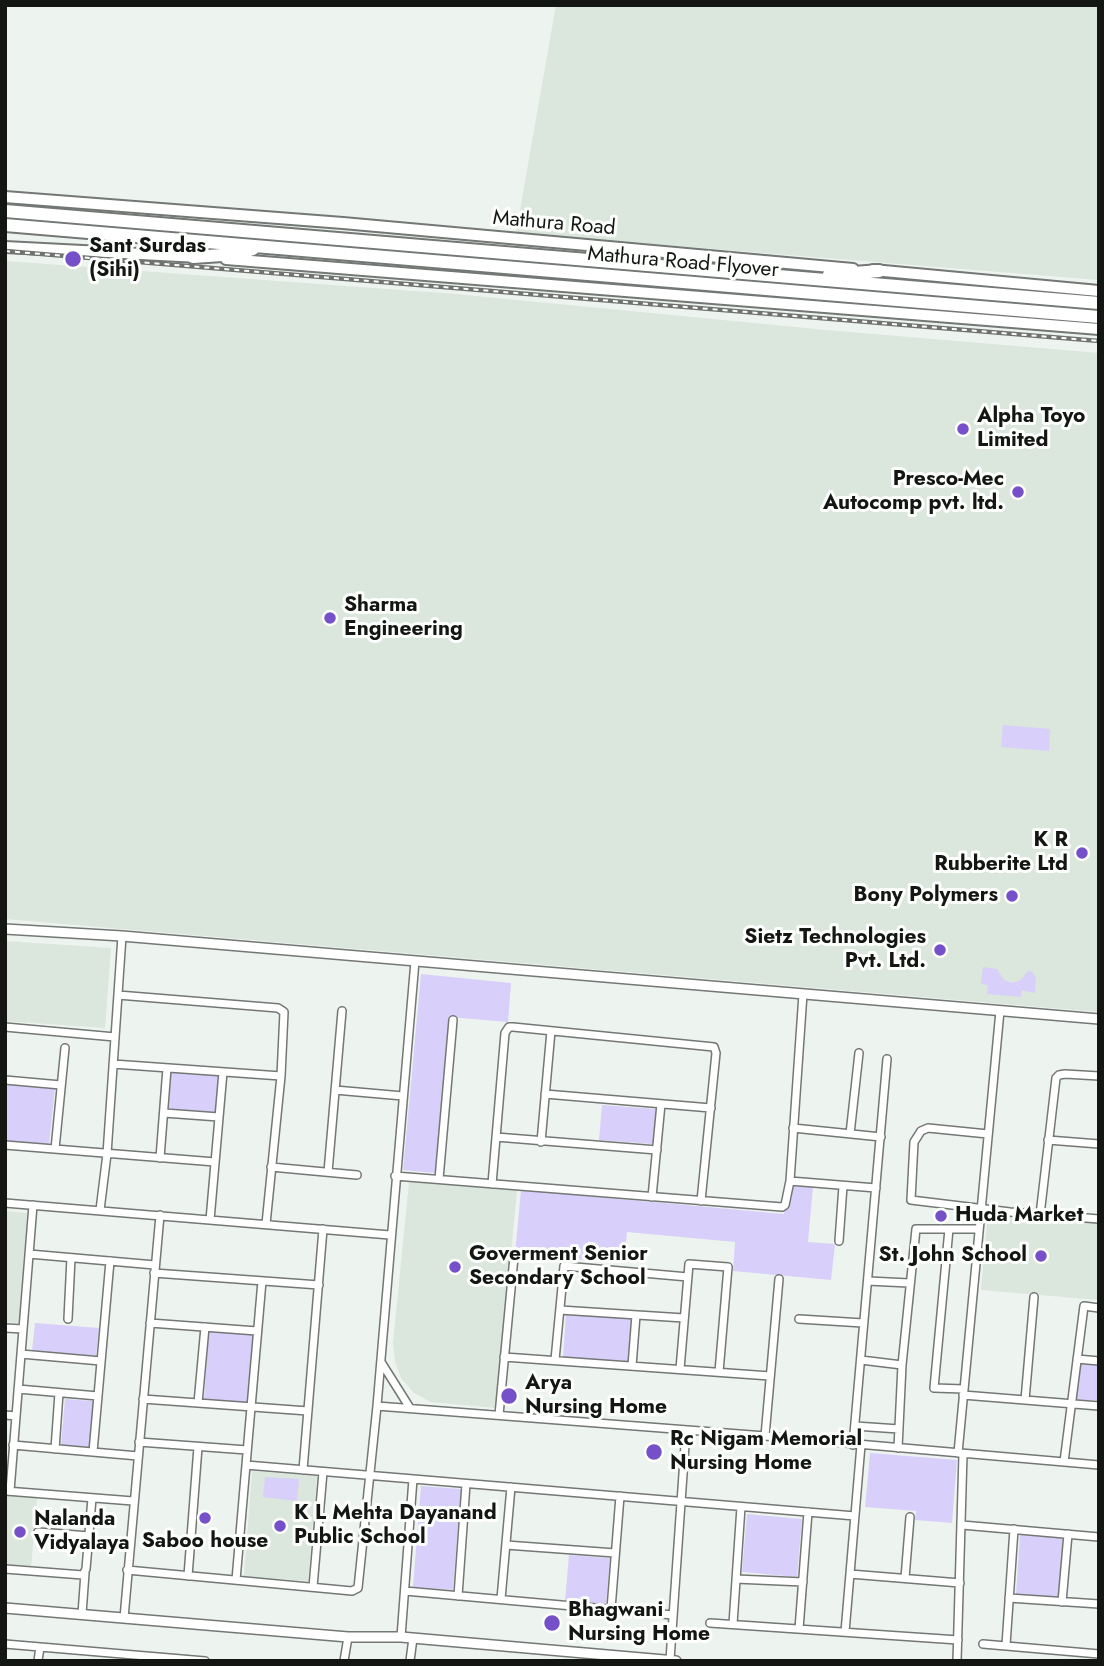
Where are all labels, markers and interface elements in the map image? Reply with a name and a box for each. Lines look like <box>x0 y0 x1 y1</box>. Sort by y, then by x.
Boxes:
street label: Mathura Road <box>492 206 616 242</box>
place label: Sant Surdas (Sihi) <box>89 234 206 284</box>
street label: Mathura Road Flyover <box>586 242 780 284</box>
marker: Sant Surdas (Sihi) <box>63 249 83 269</box>
place label: Alpha Toyo Limited <box>977 404 1085 454</box>
marker: Alpha Toyo Limited <box>955 421 971 437</box>
place label: Presco-Mec Autocomp pvt. ltd. <box>823 467 1004 517</box>
marker: Presco-Mec Autocomp pvt. ltd. <box>1010 484 1026 500</box>
place label: Sharma Engineering <box>344 593 463 643</box>
marker: Sharma Engineering <box>322 610 338 626</box>
place label: K R Rubberite Ltd <box>934 828 1068 878</box>
marker: K R Rubberite Ltd <box>1074 845 1090 861</box>
place label: Bony Polymers <box>854 883 998 909</box>
marker: Bony Polymers <box>1004 888 1020 904</box>
place label: Sietz Technologies Pvt. Ltd. <box>744 925 926 975</box>
marker: Sietz Technologies Pvt. Ltd. <box>932 942 948 958</box>
place label: Huda Market <box>955 1203 1083 1229</box>
marker: Huda Market <box>933 1208 949 1224</box>
place label: Goverment Senior Secondary School <box>469 1242 648 1292</box>
place label: St. John School <box>879 1243 1027 1269</box>
marker: St. John School <box>1033 1248 1049 1264</box>
marker: Goverment Senior Secondary School <box>447 1259 463 1275</box>
place label: Arya Nursing Home <box>525 1371 667 1421</box>
marker: Arya Nursing Home <box>499 1386 519 1406</box>
place label: Rc Nigam Memorial Nursing Home <box>670 1427 862 1477</box>
marker: Rc Nigam Memorial Nursing Home <box>644 1442 664 1462</box>
place label: K L Mehta Dayanand Public School <box>294 1501 497 1551</box>
place label: Nalanda Vidyalaya <box>34 1507 130 1557</box>
marker: Saboo house <box>197 1510 213 1526</box>
marker: K L Mehta Dayanand Public School <box>272 1518 288 1534</box>
marker: Nalanda Vidyalaya <box>12 1524 28 1540</box>
place label: Saboo house <box>142 1529 268 1555</box>
place label: Bhagwani Nursing Home <box>568 1598 710 1648</box>
marker: Bhagwani Nursing Home <box>542 1613 562 1633</box>

